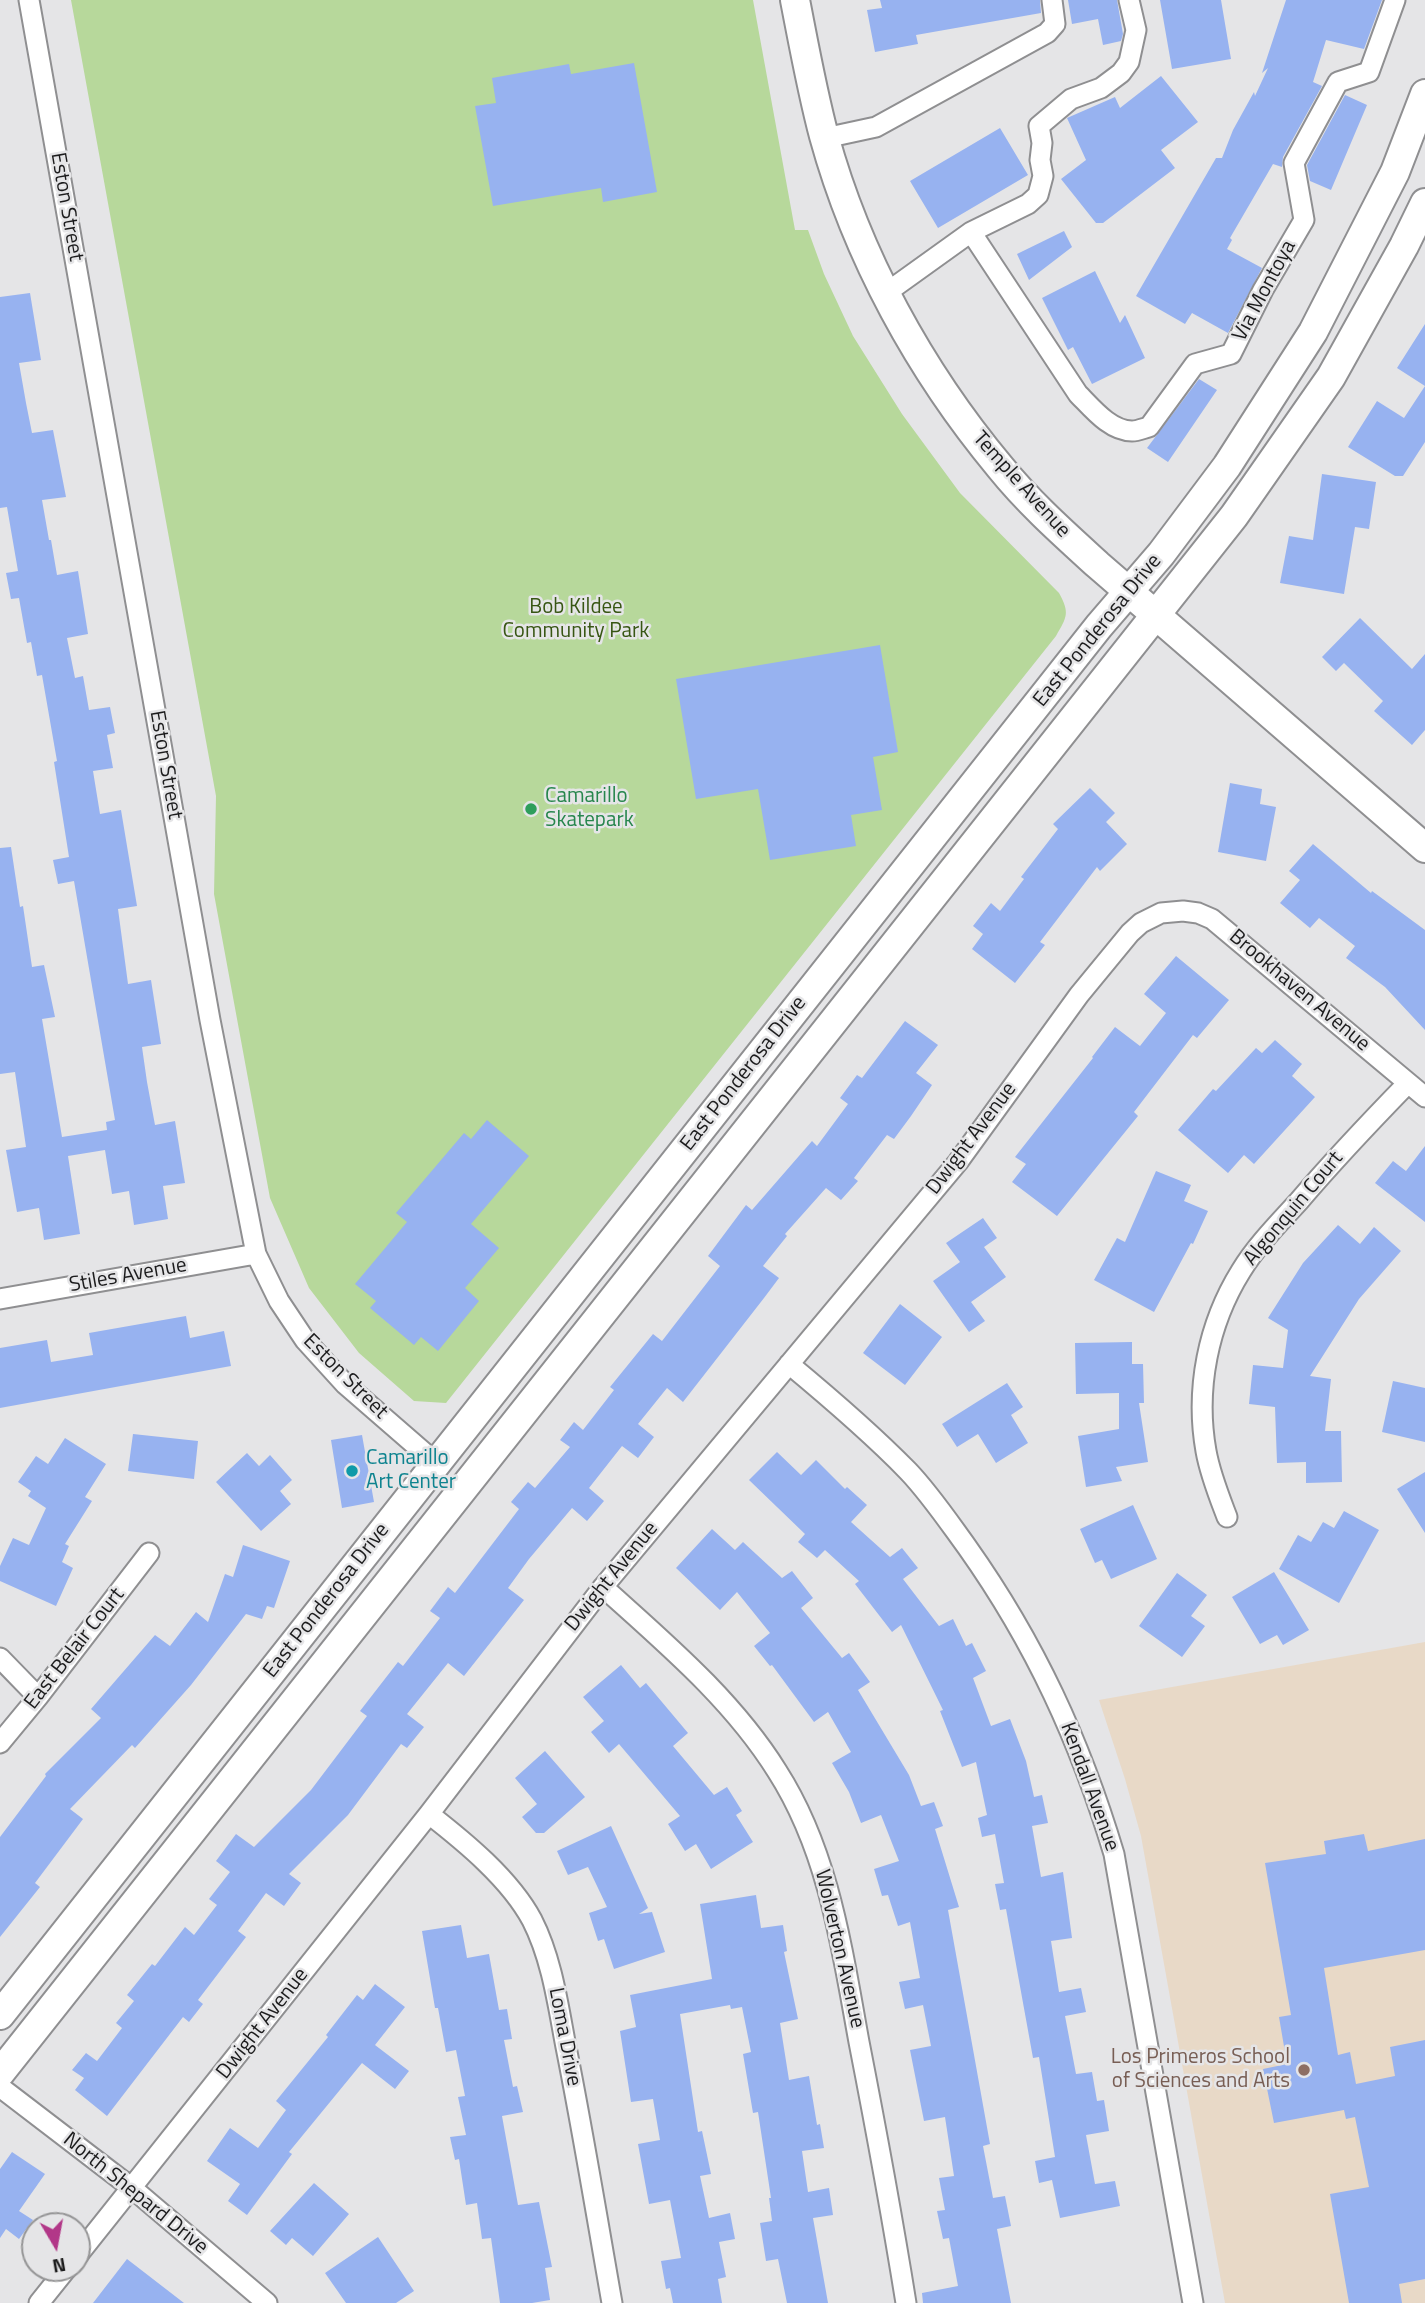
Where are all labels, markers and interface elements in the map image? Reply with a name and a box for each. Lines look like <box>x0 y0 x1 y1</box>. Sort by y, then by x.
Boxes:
street label: Eston Street <box>44 151 88 263</box>
street label: Via Montoya <box>1228 236 1302 346</box>
street label: Temple Avenue <box>967 427 1075 543</box>
street label: East Ponderosa Drive <box>1029 550 1167 712</box>
park label: Bob Kildee Community Park <box>503 595 649 645</box>
street label: Eston Street <box>143 709 187 821</box>
place label: Camarillo Skatepark <box>545 784 634 834</box>
marker: Camarillo Skatepark <box>523 801 539 817</box>
street label: Brookhaven Avenue <box>1223 925 1375 1057</box>
street label: East Ponderosa Drive <box>676 992 812 1156</box>
street label: Dwight Avenue <box>922 1078 1022 1200</box>
street label: Algonquin Court <box>1239 1147 1349 1271</box>
street label: Stiles Avenue <box>67 1253 189 1299</box>
street label: Eston Street <box>297 1329 393 1425</box>
place label: Camarillo Art Center <box>366 1446 456 1496</box>
marker: Camarillo Art Center <box>344 1463 360 1479</box>
street label: Dwight Avenue <box>560 1517 664 1637</box>
street label: East Ponderosa Drive <box>259 1519 395 1683</box>
street label: East Belair Court <box>20 1583 130 1715</box>
street label: Kendall Avenue <box>1054 1719 1124 1855</box>
street label: Wolverton Avenue <box>809 1867 869 2031</box>
street label: Dwight Avenue <box>212 1964 314 2084</box>
street label: Loma Drive <box>542 1986 586 2088</box>
place label: Los Primeros School of Sciences and Arts <box>1111 2045 1290 2095</box>
marker: Los Primeros School of Sciences and Arts <box>1296 2062 1312 2078</box>
street label: North Shepard Drive <box>57 2128 213 2260</box>
north arrow <box>21 2212 91 2282</box>
text: N <box>50 2251 68 2282</box>

